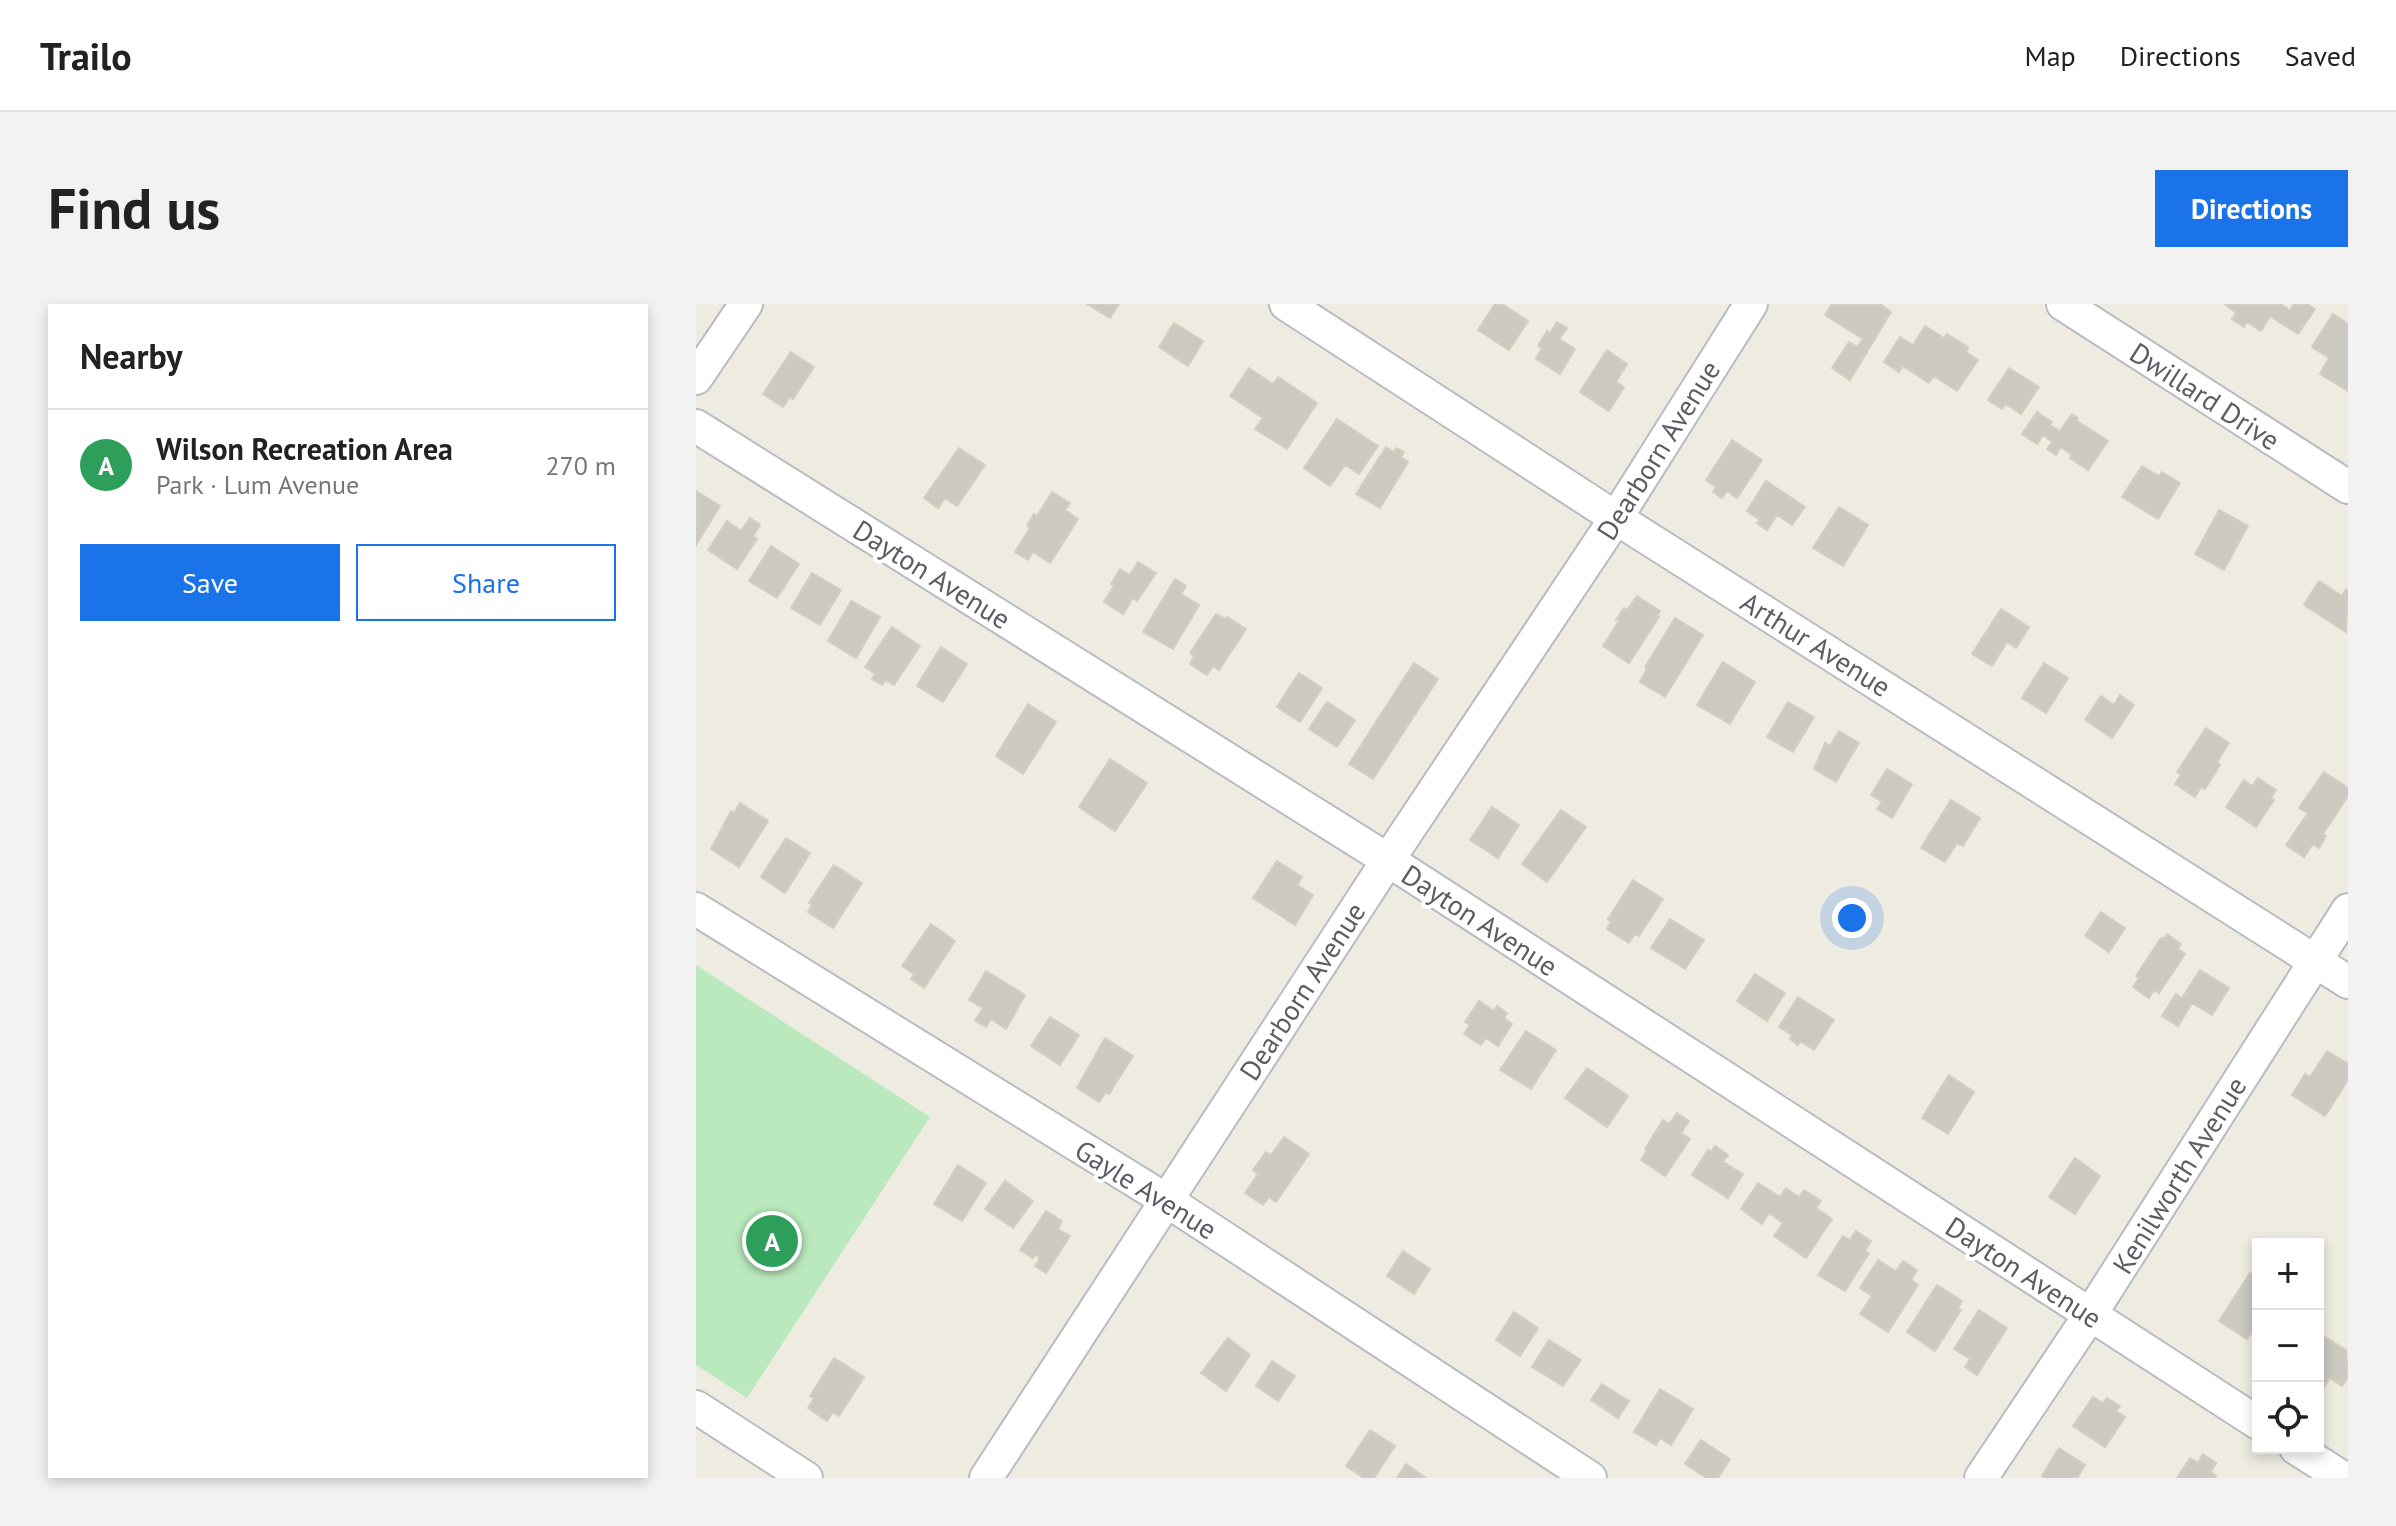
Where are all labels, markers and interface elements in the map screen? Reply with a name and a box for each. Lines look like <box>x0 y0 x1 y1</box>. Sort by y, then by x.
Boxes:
text: Trailo <box>40 31 132 80</box>
text: Map <box>2025 37 2076 74</box>
text: Directions <box>2120 37 2241 74</box>
text: Saved <box>2285 37 2356 74</box>
button: Directions <box>2155 170 2348 247</box>
text: Find us <box>48 172 220 244</box>
text: Nearby <box>80 334 182 378</box>
street label: Dwillard Drive <box>2123 334 2287 458</box>
street label: Dearborn Avenue <box>1588 353 1728 547</box>
text: Wilson Recreation Area <box>156 429 453 468</box>
text: A <box>98 449 114 482</box>
text: 270 m <box>545 449 616 482</box>
text: Park · Lum Avenue <box>156 468 359 501</box>
street label: Dayton Avenue <box>846 511 1018 637</box>
button: Save <box>80 544 340 621</box>
button: Share <box>356 544 616 621</box>
street label: Arthur Avenue <box>1734 583 1898 705</box>
street label: Dayton Avenue <box>1395 856 1565 984</box>
street label: Dearborn Avenue <box>1231 895 1373 1087</box>
your location <box>1832 898 1872 938</box>
street label: Kenilworth Avenue <box>2104 1070 2254 1280</box>
street label: Gayle Avenue <box>1068 1131 1224 1247</box>
street label: Dayton Avenue <box>1939 1208 2109 1336</box>
pin: A <box>746 1211 798 1271</box>
map controls <box>2252 1238 2324 1454</box>
button: + <box>2252 1238 2324 1310</box>
button: − <box>2252 1310 2324 1382</box>
button: locate <box>2252 1382 2324 1454</box>

